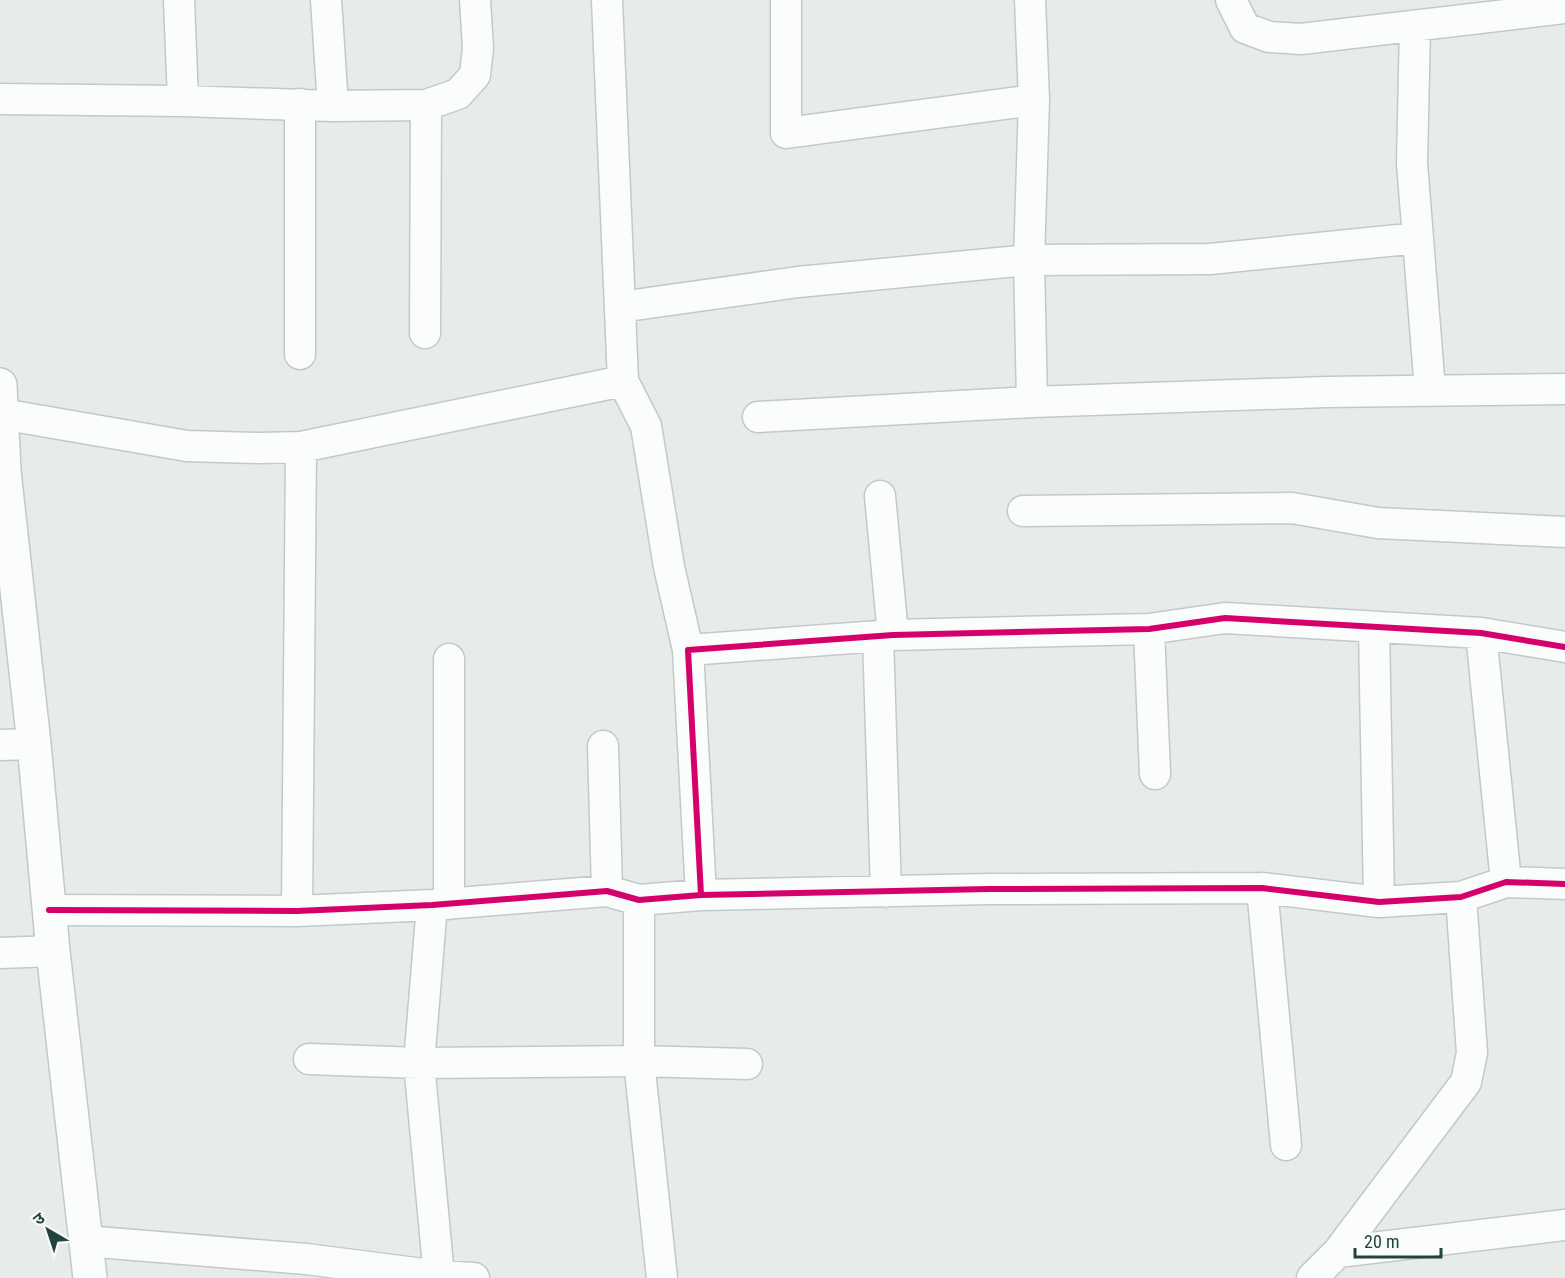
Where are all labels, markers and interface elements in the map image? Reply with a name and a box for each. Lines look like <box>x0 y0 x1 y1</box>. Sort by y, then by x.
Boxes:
north arrow <box>18 1200 78 1260</box>
text: उ <box>29 1208 49 1229</box>
scale bar <box>1355 1221 1440 1259</box>
text: 20 m <box>1364 1231 1399 1252</box>

